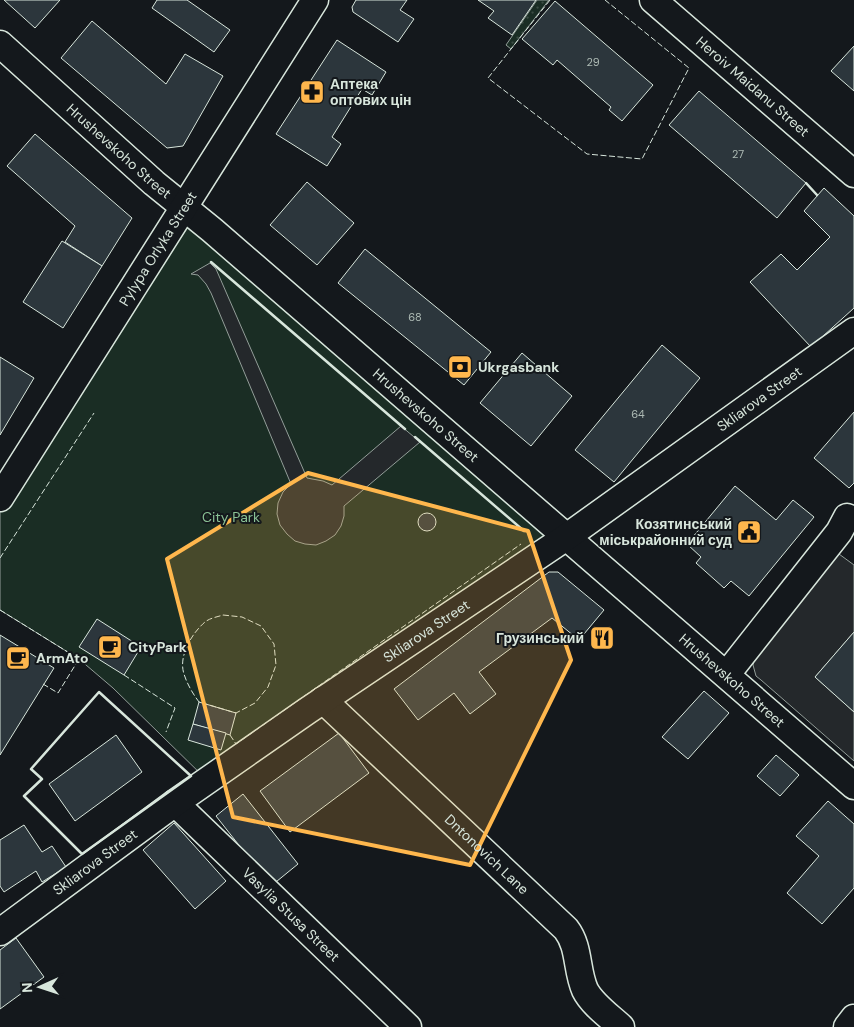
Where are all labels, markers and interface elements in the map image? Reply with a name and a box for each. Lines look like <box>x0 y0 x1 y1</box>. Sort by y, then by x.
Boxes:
street label: Heroiv Maidanu Street <box>692 32 813 140</box>
house number: 29 <box>586 55 600 69</box>
place label: Аптека оптових цін <box>330 75 411 109</box>
pharmacy icon: Аптека оптових цін <box>299 79 325 105</box>
street label: Hrushevskoho Street <box>63 100 175 202</box>
house number: 27 <box>732 147 744 161</box>
street label: Pylypa Orlyka Street <box>115 188 201 309</box>
house number: 68 <box>408 310 422 324</box>
bank icon: Ukrgasbank <box>447 354 473 380</box>
place label: Ukrgasbank <box>478 358 559 376</box>
street label: Skliarova Street <box>713 362 805 435</box>
street label: Hrushevskoho Street <box>369 364 482 466</box>
house number: 64 <box>631 407 645 421</box>
park label: City Park <box>202 508 260 526</box>
place label: Козятинський міськрайонний суд <box>599 515 732 549</box>
public building icon: Козятинський міськрайонний суд <box>736 519 762 545</box>
street label: Skliarova Street <box>380 596 473 666</box>
restaurant icon: Грузинський <box>589 625 615 651</box>
place label: Грузинський <box>496 629 584 647</box>
street label: Hrushevskoho Street <box>675 630 789 731</box>
cafe icon: CityPark <box>97 634 123 660</box>
place label: CityPark <box>128 638 187 656</box>
cafe icon: ArmAto <box>5 645 31 671</box>
place label: ArmAto <box>36 649 88 667</box>
street label: Dntonovich Lane <box>441 810 533 898</box>
street label: Skliarova Street <box>49 825 141 899</box>
street label: Vasylia Stusa Street <box>239 864 344 966</box>
north arrow <box>15 962 65 1012</box>
text: N <box>18 982 36 993</box>

